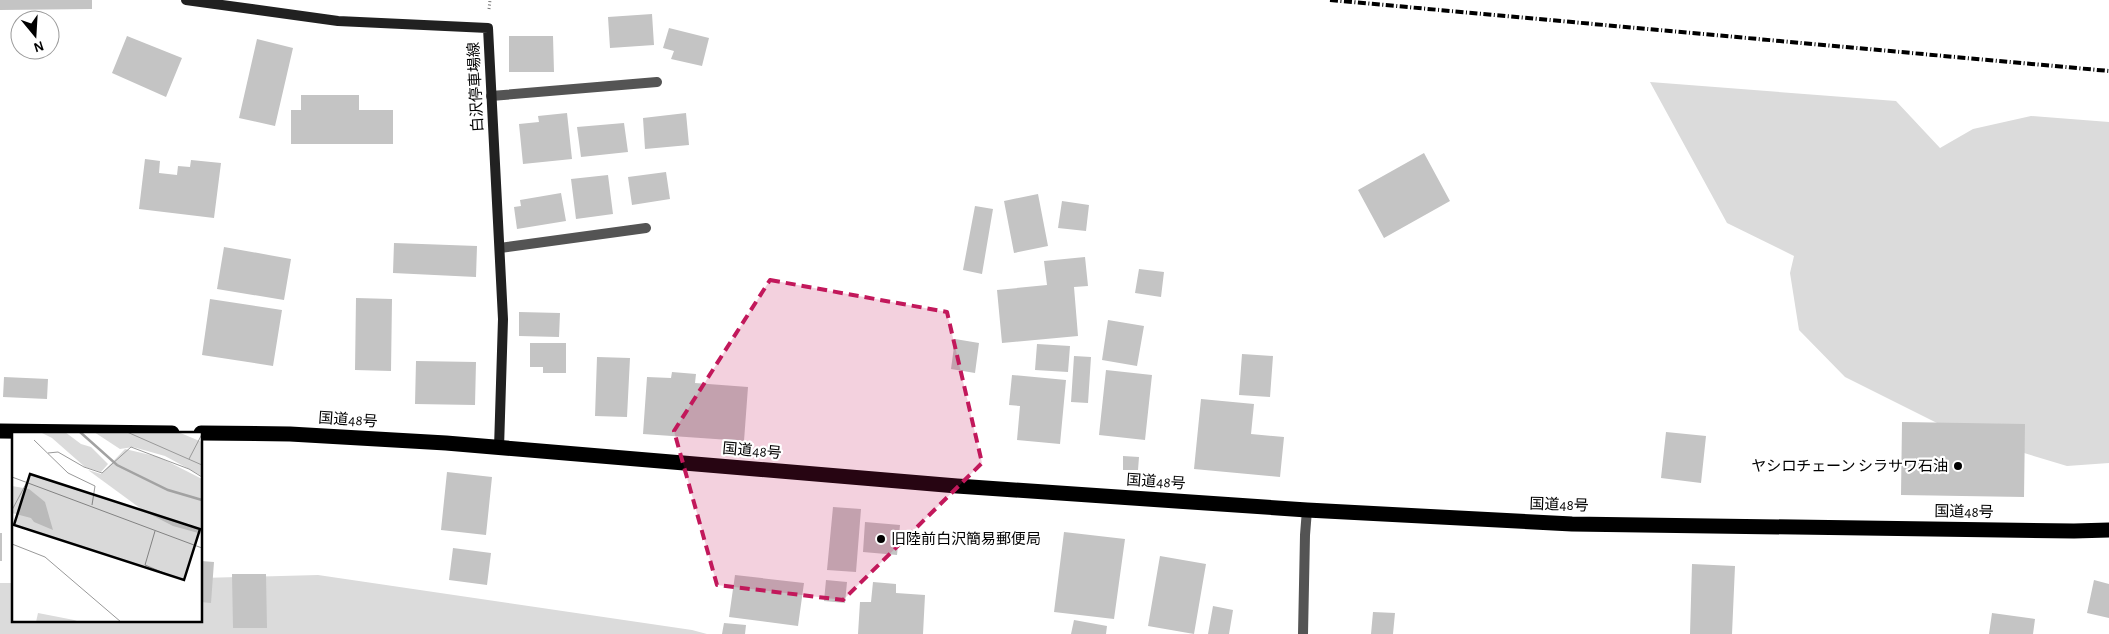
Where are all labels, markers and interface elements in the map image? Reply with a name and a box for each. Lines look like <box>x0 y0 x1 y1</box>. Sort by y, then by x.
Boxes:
north arrow <box>10 10 60 60</box>
text: N <box>32 38 46 55</box>
street label: 白沢停車場線 <box>465 42 486 132</box>
street label: 国道48号 <box>318 409 378 430</box>
inset map <box>12 432 202 622</box>
street label: 国道48号 <box>722 440 782 461</box>
place label: ヤシロチェーン シラサワ石油 <box>1751 458 1948 474</box>
marker: ヤシロチェーン シラサワ石油 <box>1952 460 1964 472</box>
street label: 国道48号 <box>1126 471 1186 492</box>
street label: 国道48号 <box>1529 495 1589 514</box>
street label: 国道48号 <box>1934 503 1994 520</box>
place label: 旧陸前白沢簡易郵便局 <box>891 531 1041 547</box>
marker: 旧陸前白沢簡易郵便局 <box>875 533 887 545</box>

